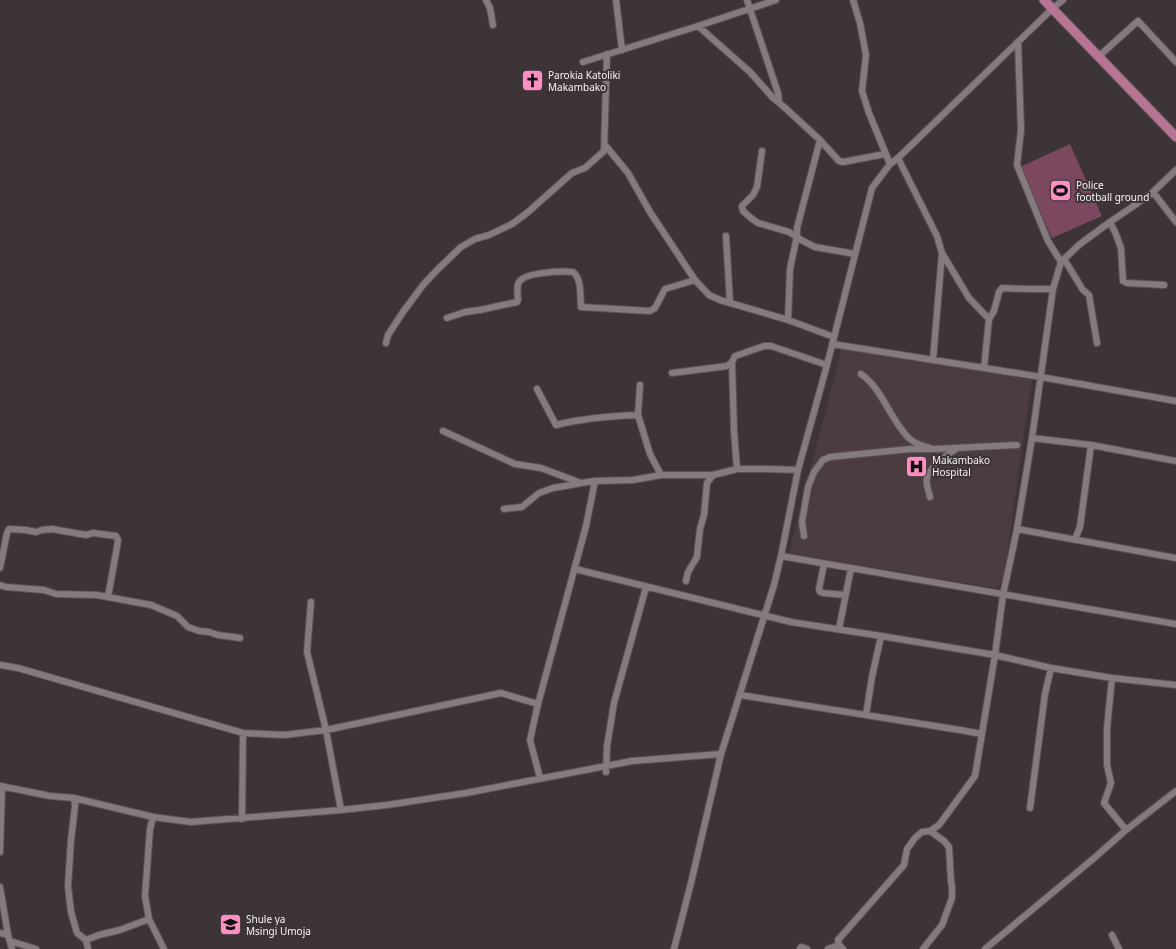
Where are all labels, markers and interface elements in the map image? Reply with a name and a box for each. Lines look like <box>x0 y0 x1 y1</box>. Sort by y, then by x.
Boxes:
church icon: Parokia Katoliki Makambako <box>520 68 546 94</box>
place label: Parokia Katoliki Makambako <box>548 68 620 94</box>
sports icon: Police football ground <box>1048 178 1074 204</box>
place label: Police football ground <box>1076 178 1149 204</box>
hospital icon: Makambako Hospital <box>903 453 929 479</box>
place label: Makambako Hospital <box>932 453 990 479</box>
school or university icon: Shule ya Msingi Umoja <box>218 912 244 938</box>
place label: Shule ya Msingi Umoja <box>246 912 311 938</box>

